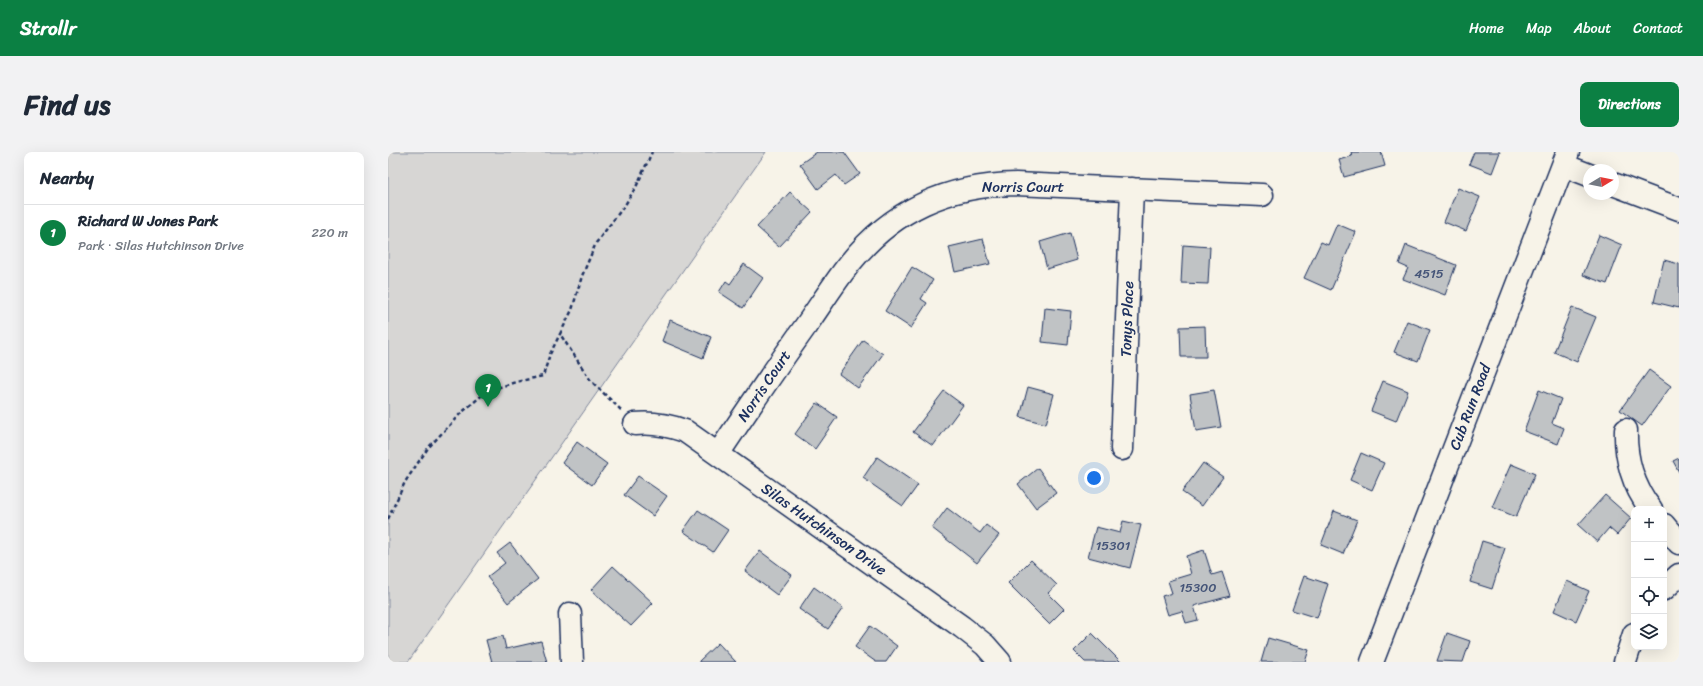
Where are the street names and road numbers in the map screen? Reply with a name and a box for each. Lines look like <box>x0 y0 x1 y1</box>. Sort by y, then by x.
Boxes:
street label: Norris Court <box>982 174 1064 200</box>
street label: Tonys Place <box>1113 280 1141 358</box>
street label: Norris Court <box>730 344 798 427</box>
street label: Cub Run Road <box>1442 359 1499 454</box>
street label: Silas Hutchinson Drive <box>756 476 893 583</box>

